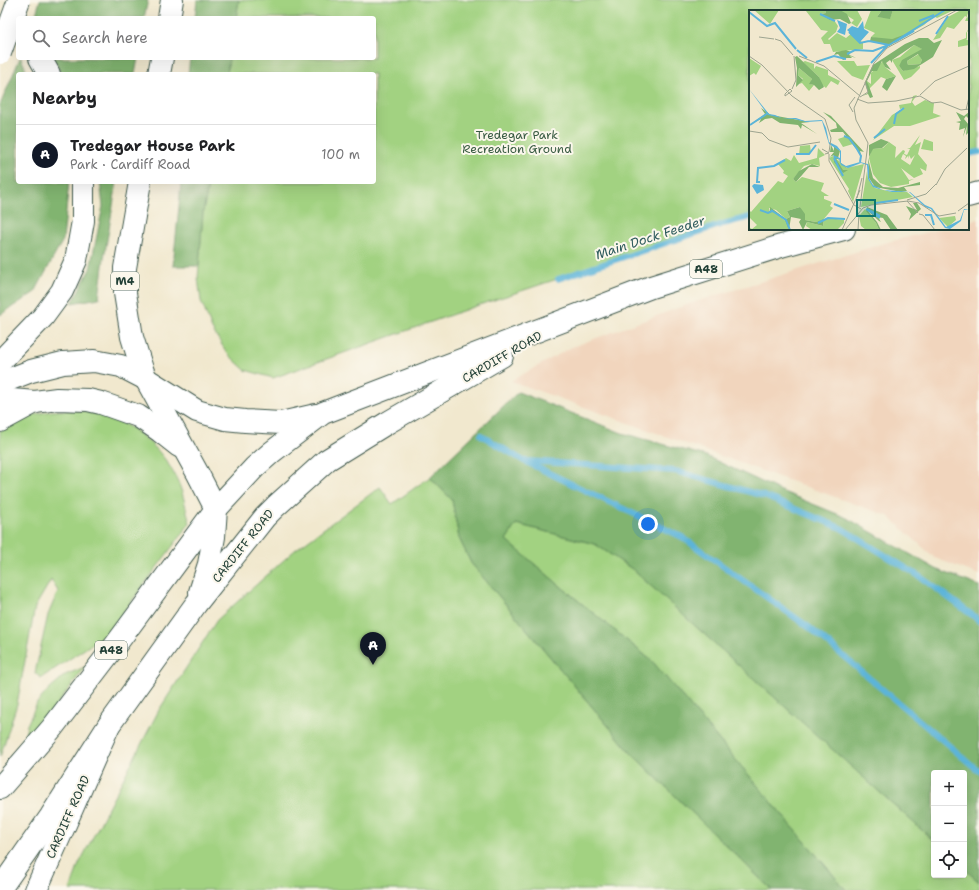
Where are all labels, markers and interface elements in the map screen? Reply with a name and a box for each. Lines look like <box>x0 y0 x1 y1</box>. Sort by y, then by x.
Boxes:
inset map <box>749 10 969 230</box>
search box <box>16 16 376 60</box>
icon: search <box>30 27 52 49</box>
text: Search here <box>62 28 148 48</box>
text: Nearby <box>32 87 97 109</box>
park label: Tredegar Park Recreation Ground <box>462 127 572 157</box>
text: Tredegar House Park <box>70 136 235 156</box>
text: A <box>40 146 50 163</box>
text: 100 m <box>321 146 360 163</box>
text: Park · Cardiff Road <box>70 156 190 173</box>
water label: Main Dock Feeder <box>593 211 708 263</box>
road number: A48 <box>690 260 722 278</box>
road number: M4 <box>111 272 139 290</box>
street label: CARDIFF ROAD <box>459 328 545 386</box>
street label: CARDIFF ROAD <box>209 506 277 586</box>
your location <box>638 514 658 534</box>
pin: A <box>360 632 386 665</box>
road number: A48 <box>95 641 127 659</box>
map controls <box>931 770 967 878</box>
button: + <box>931 770 967 806</box>
street label: CARDIFF ROAD <box>42 773 94 861</box>
button: − <box>931 806 967 842</box>
button: locate <box>931 842 967 878</box>

